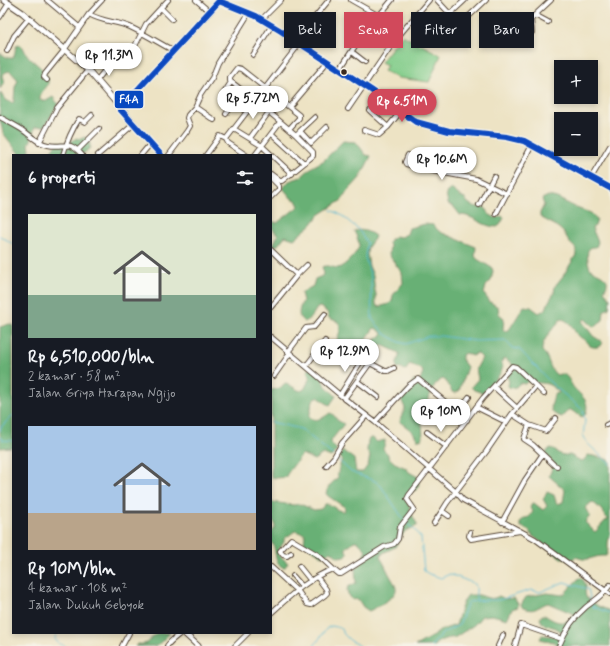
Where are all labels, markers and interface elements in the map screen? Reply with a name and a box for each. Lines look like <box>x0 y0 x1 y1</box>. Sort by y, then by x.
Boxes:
chip: Beli <box>284 12 336 48</box>
chip: Sewa <box>344 12 403 48</box>
chip: Filter <box>411 12 471 48</box>
chip: Baru <box>479 12 534 48</box>
pin: Rp 11.3M <box>68 43 150 77</box>
text: Rp 11.3M <box>85 47 133 64</box>
map controls <box>554 60 598 156</box>
button: + <box>554 60 598 104</box>
unlabelled marker <box>339 67 349 77</box>
pin: Rp 5.72M <box>212 86 294 120</box>
pin: Rp 6.51M <box>361 89 443 123</box>
line badge: F4A <box>114 90 144 109</box>
text: Rp 5.72M <box>226 90 280 107</box>
text: F4A <box>119 93 139 107</box>
text: Rp 6.51M <box>377 93 427 110</box>
button: − <box>554 112 598 156</box>
pin: Rp 10.6M <box>401 147 483 181</box>
text: Rp 10.6M <box>417 151 467 168</box>
text: 6 properti <box>28 167 95 189</box>
icon: filters <box>234 167 256 189</box>
icon: home <box>106 240 178 312</box>
pin: Rp 12.9M <box>304 339 386 373</box>
text: Rp 12.9M <box>320 343 370 360</box>
text: Rp 6,510,000/bln <box>28 346 154 368</box>
text: 2 kamar · 58 m² <box>28 368 121 385</box>
text: Jalan Griya Harapan Ngijo <box>28 385 176 402</box>
pin: Rp 10M <box>408 399 474 433</box>
text: Rp 10M <box>420 403 462 420</box>
icon: home <box>106 452 178 524</box>
text: Rp 10M/bln <box>28 558 115 580</box>
text: 4 kamar · 108 m² <box>28 580 127 597</box>
text: Jalan Dukuh Gebyok <box>28 597 144 614</box>

